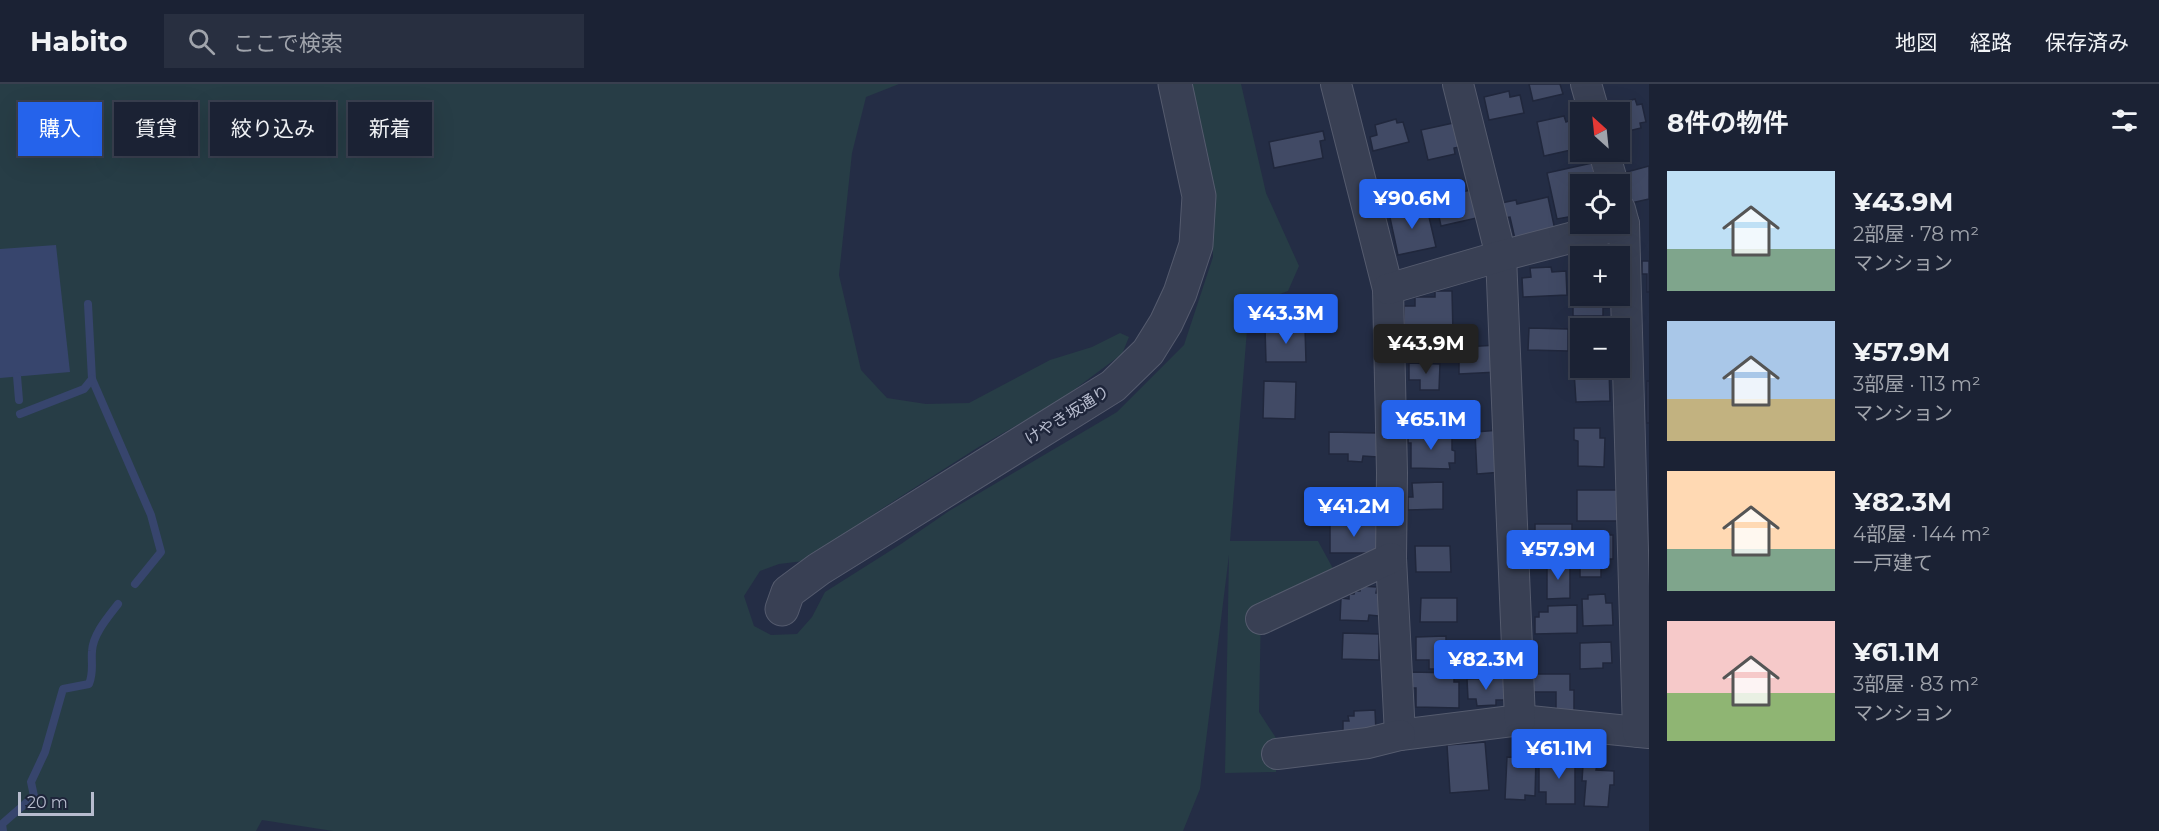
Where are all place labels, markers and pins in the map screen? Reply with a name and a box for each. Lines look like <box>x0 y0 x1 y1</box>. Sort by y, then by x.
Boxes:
pin: ¥90.6M <box>1363 179 1461 230</box>
pin: ¥43.3M <box>1237 294 1335 345</box>
pin: ¥43.9M <box>1377 324 1475 375</box>
pin: ¥65.1M <box>1382 400 1480 451</box>
pin: ¥41.2M <box>1305 487 1403 538</box>
pin: ¥57.9M <box>1509 530 1607 581</box>
pin: ¥82.3M <box>1437 640 1535 691</box>
pin: ¥61.1M <box>1510 729 1608 780</box>

